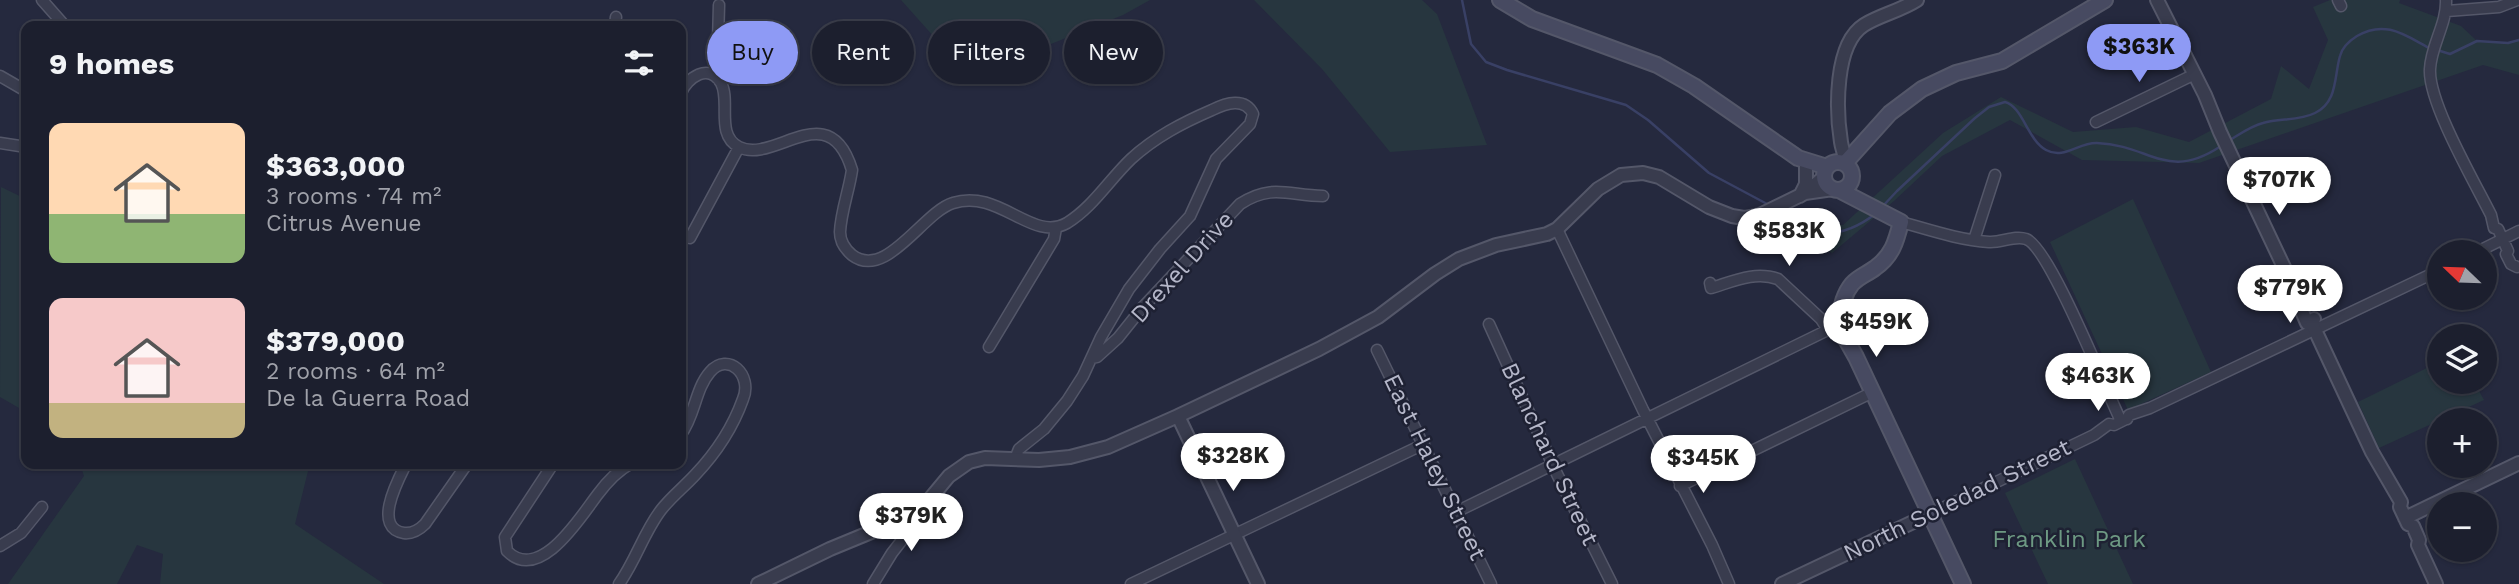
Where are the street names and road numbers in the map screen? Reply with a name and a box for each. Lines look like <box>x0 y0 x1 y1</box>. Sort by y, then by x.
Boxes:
street label: Drexel Drive <box>1125 205 1239 329</box>
street label: Blanchard Street <box>1495 358 1605 550</box>
street label: East Haley Street <box>1378 369 1492 565</box>
street label: North Soledad Street <box>1839 433 2075 567</box>

